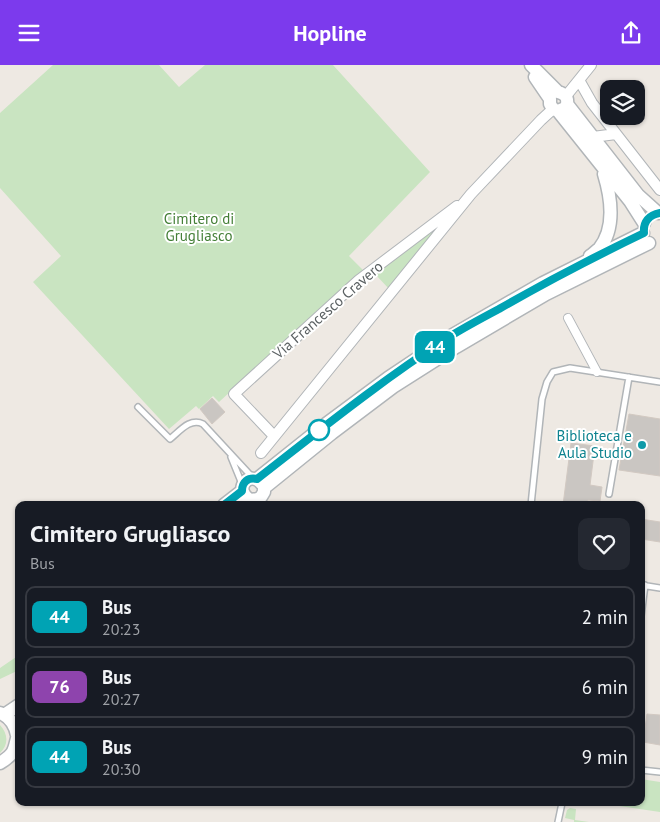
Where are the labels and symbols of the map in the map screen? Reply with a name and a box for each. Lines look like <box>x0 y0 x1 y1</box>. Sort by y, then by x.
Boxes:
park label: Cimitero di Grugliasco <box>164 209 234 245</box>
street label: Via Francesco Cravero <box>268 257 387 363</box>
line badge: 44 <box>412 331 458 363</box>
unlabelled marker <box>308 419 330 441</box>
place label: Biblioteca e Aula Studio <box>556 426 632 462</box>
marker: Biblioteca e Aula Studio <box>636 439 648 451</box>

